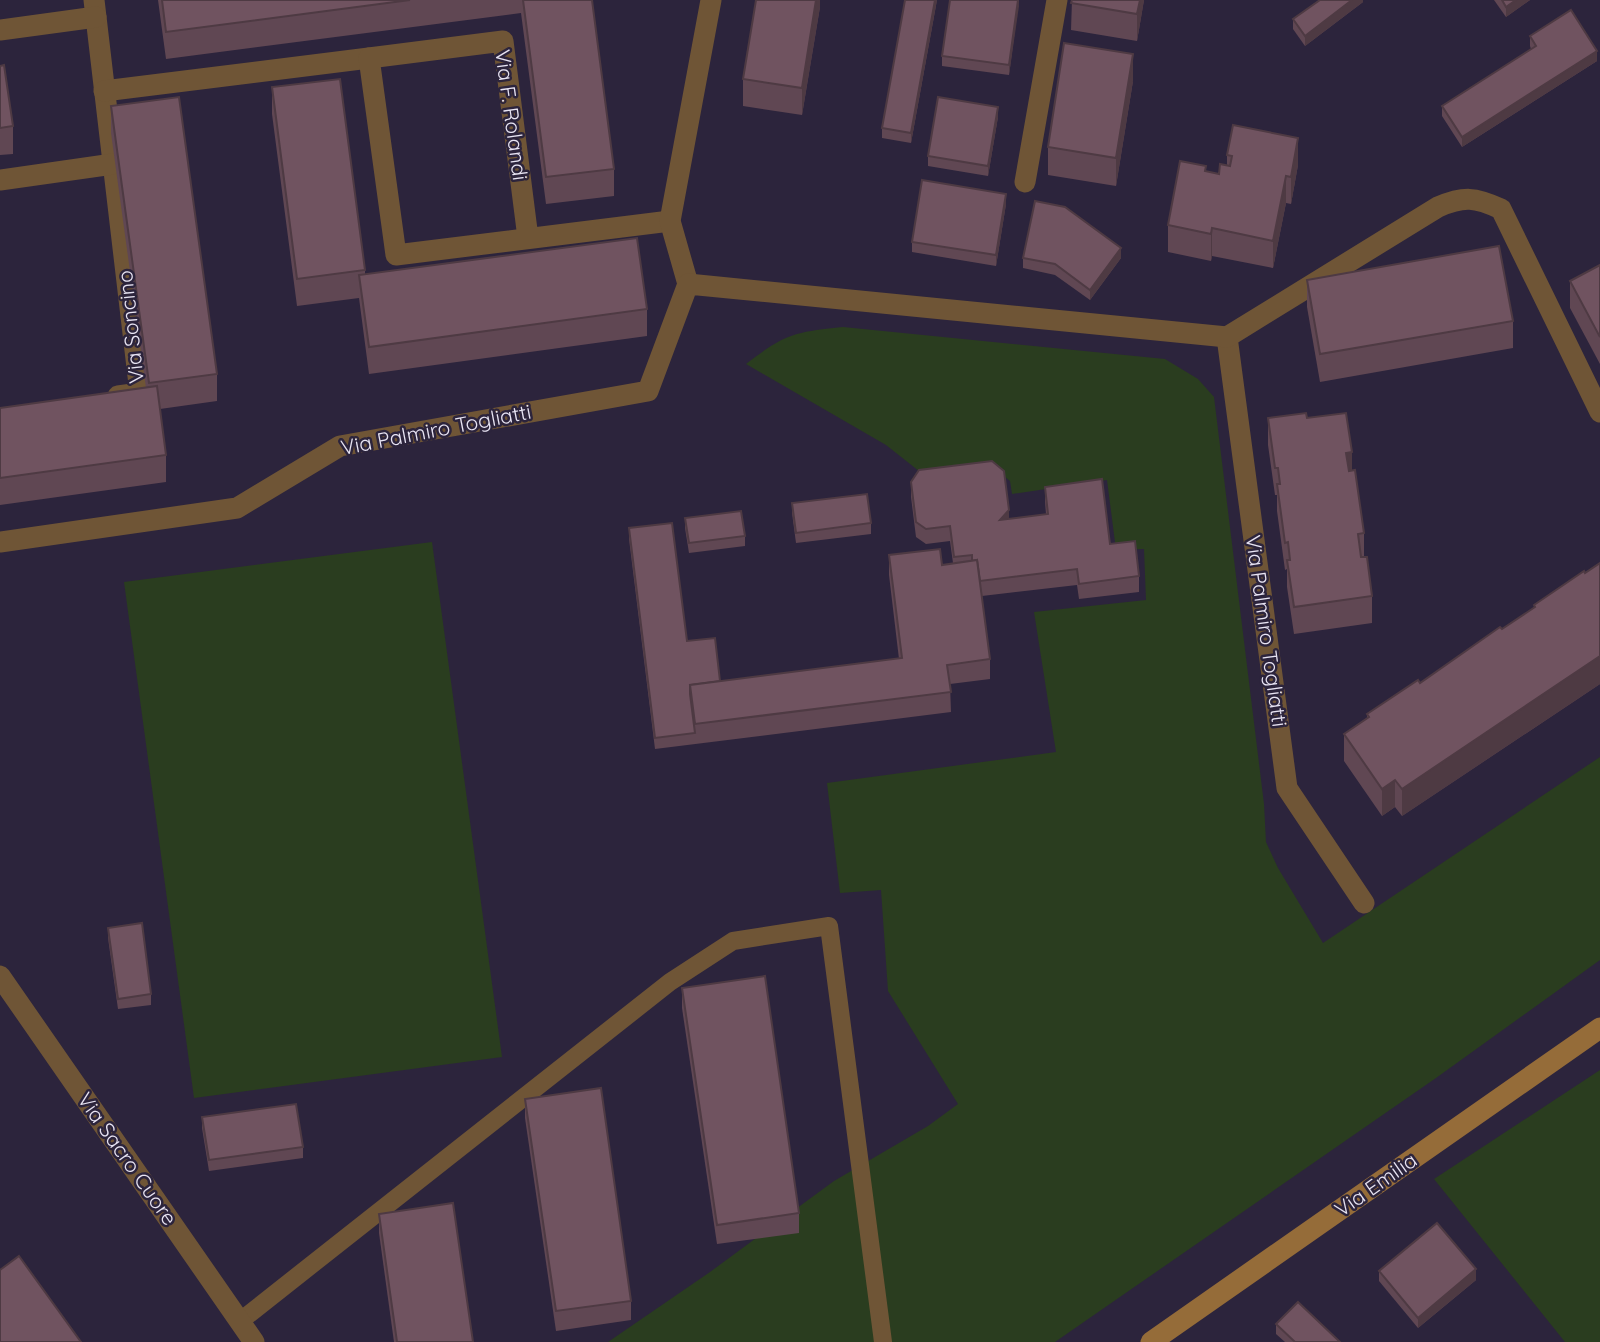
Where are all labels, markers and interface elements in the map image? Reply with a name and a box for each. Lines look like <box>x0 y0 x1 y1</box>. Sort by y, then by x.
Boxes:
street label: Via F. Rolandi <box>490 48 534 182</box>
street label: Via Soncino <box>111 269 149 385</box>
street label: Via Palmiro Togliatti <box>338 398 533 460</box>
street label: Via Palmiro Togliatti <box>1241 533 1293 728</box>
street label: Via Sacro Cuore <box>72 1087 183 1230</box>
street label: Via Emilia <box>1329 1146 1422 1222</box>

